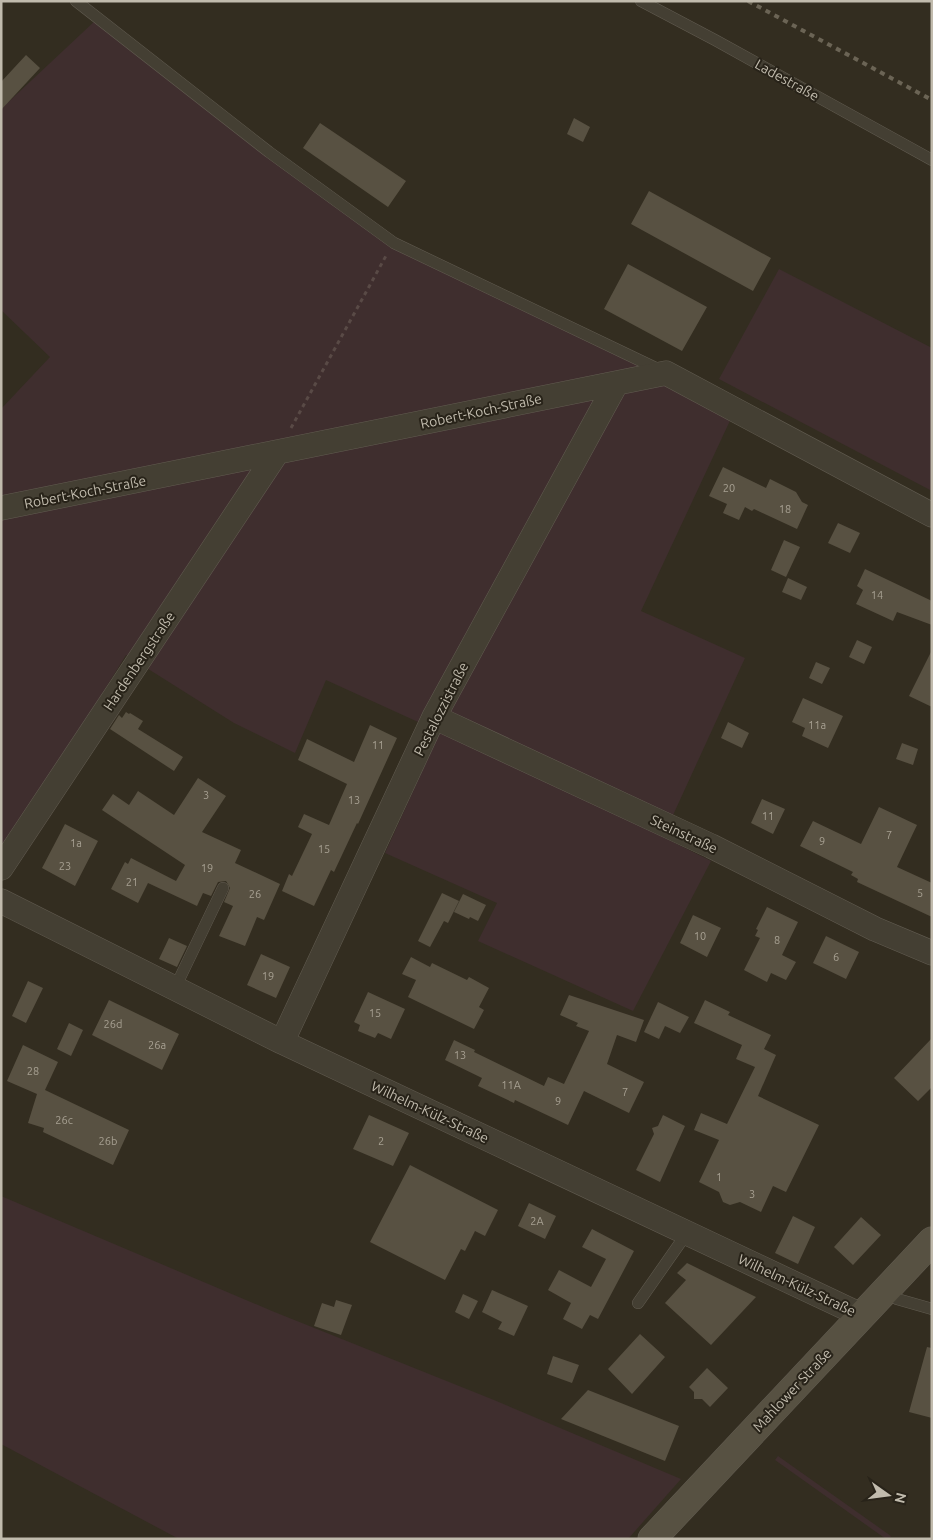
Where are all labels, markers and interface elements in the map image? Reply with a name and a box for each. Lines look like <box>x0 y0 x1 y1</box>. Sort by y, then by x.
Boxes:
street label: Ladestraße <box>752 56 822 104</box>
street label: Robert-Koch-Straße <box>419 390 543 432</box>
street label: Robert-Koch-Straße <box>23 472 147 512</box>
house number: 20 <box>723 482 735 494</box>
house number: 18 <box>779 503 791 515</box>
house number: 14 <box>871 589 883 601</box>
street label: Hardenbergstraße <box>100 609 178 713</box>
street label: Pestalozzistraße <box>411 660 471 758</box>
house number: 11a <box>808 719 826 731</box>
house number: 11 <box>372 739 384 751</box>
house number: 3 <box>203 789 209 801</box>
house number: 13 <box>348 794 360 806</box>
house number: 11 <box>762 810 774 822</box>
street label: Steinstraße <box>648 811 720 857</box>
house number: 7 <box>886 829 892 841</box>
house number: 9 <box>819 835 825 847</box>
house number: 1a <box>70 837 82 849</box>
house number: 15 <box>318 843 330 855</box>
house number: 23 <box>59 860 71 872</box>
house number: 19 <box>201 862 213 874</box>
house number: 21 <box>126 876 138 888</box>
house number: 5 <box>917 887 923 899</box>
house number: 26 <box>249 888 261 900</box>
house number: 10 <box>694 930 706 942</box>
house number: 8 <box>774 934 780 946</box>
house number: 6 <box>833 951 839 963</box>
house number: 19 <box>262 970 274 982</box>
house number: 15 <box>369 1007 381 1019</box>
house number: 26d <box>104 1018 122 1030</box>
house number: 26a <box>148 1039 166 1051</box>
house number: 13 <box>454 1049 466 1061</box>
house number: 28 <box>27 1065 39 1077</box>
street label: Wilhelm-Külz-Straße <box>369 1078 491 1146</box>
house number: 11A <box>501 1079 522 1091</box>
house number: 7 <box>622 1086 628 1098</box>
house number: 9 <box>555 1095 561 1107</box>
house number: 26c <box>55 1114 73 1126</box>
house number: 26b <box>99 1135 117 1147</box>
house number: 2 <box>378 1135 384 1147</box>
house number: 1 <box>716 1171 722 1183</box>
house number: 3 <box>749 1188 755 1200</box>
house number: 2A <box>530 1215 545 1227</box>
street label: Wilhelm-Külz-Straße <box>736 1251 858 1319</box>
street label: Mahlower Straße <box>749 1345 835 1435</box>
north arrow <box>863 1470 913 1520</box>
text: N <box>892 1491 910 1505</box>

